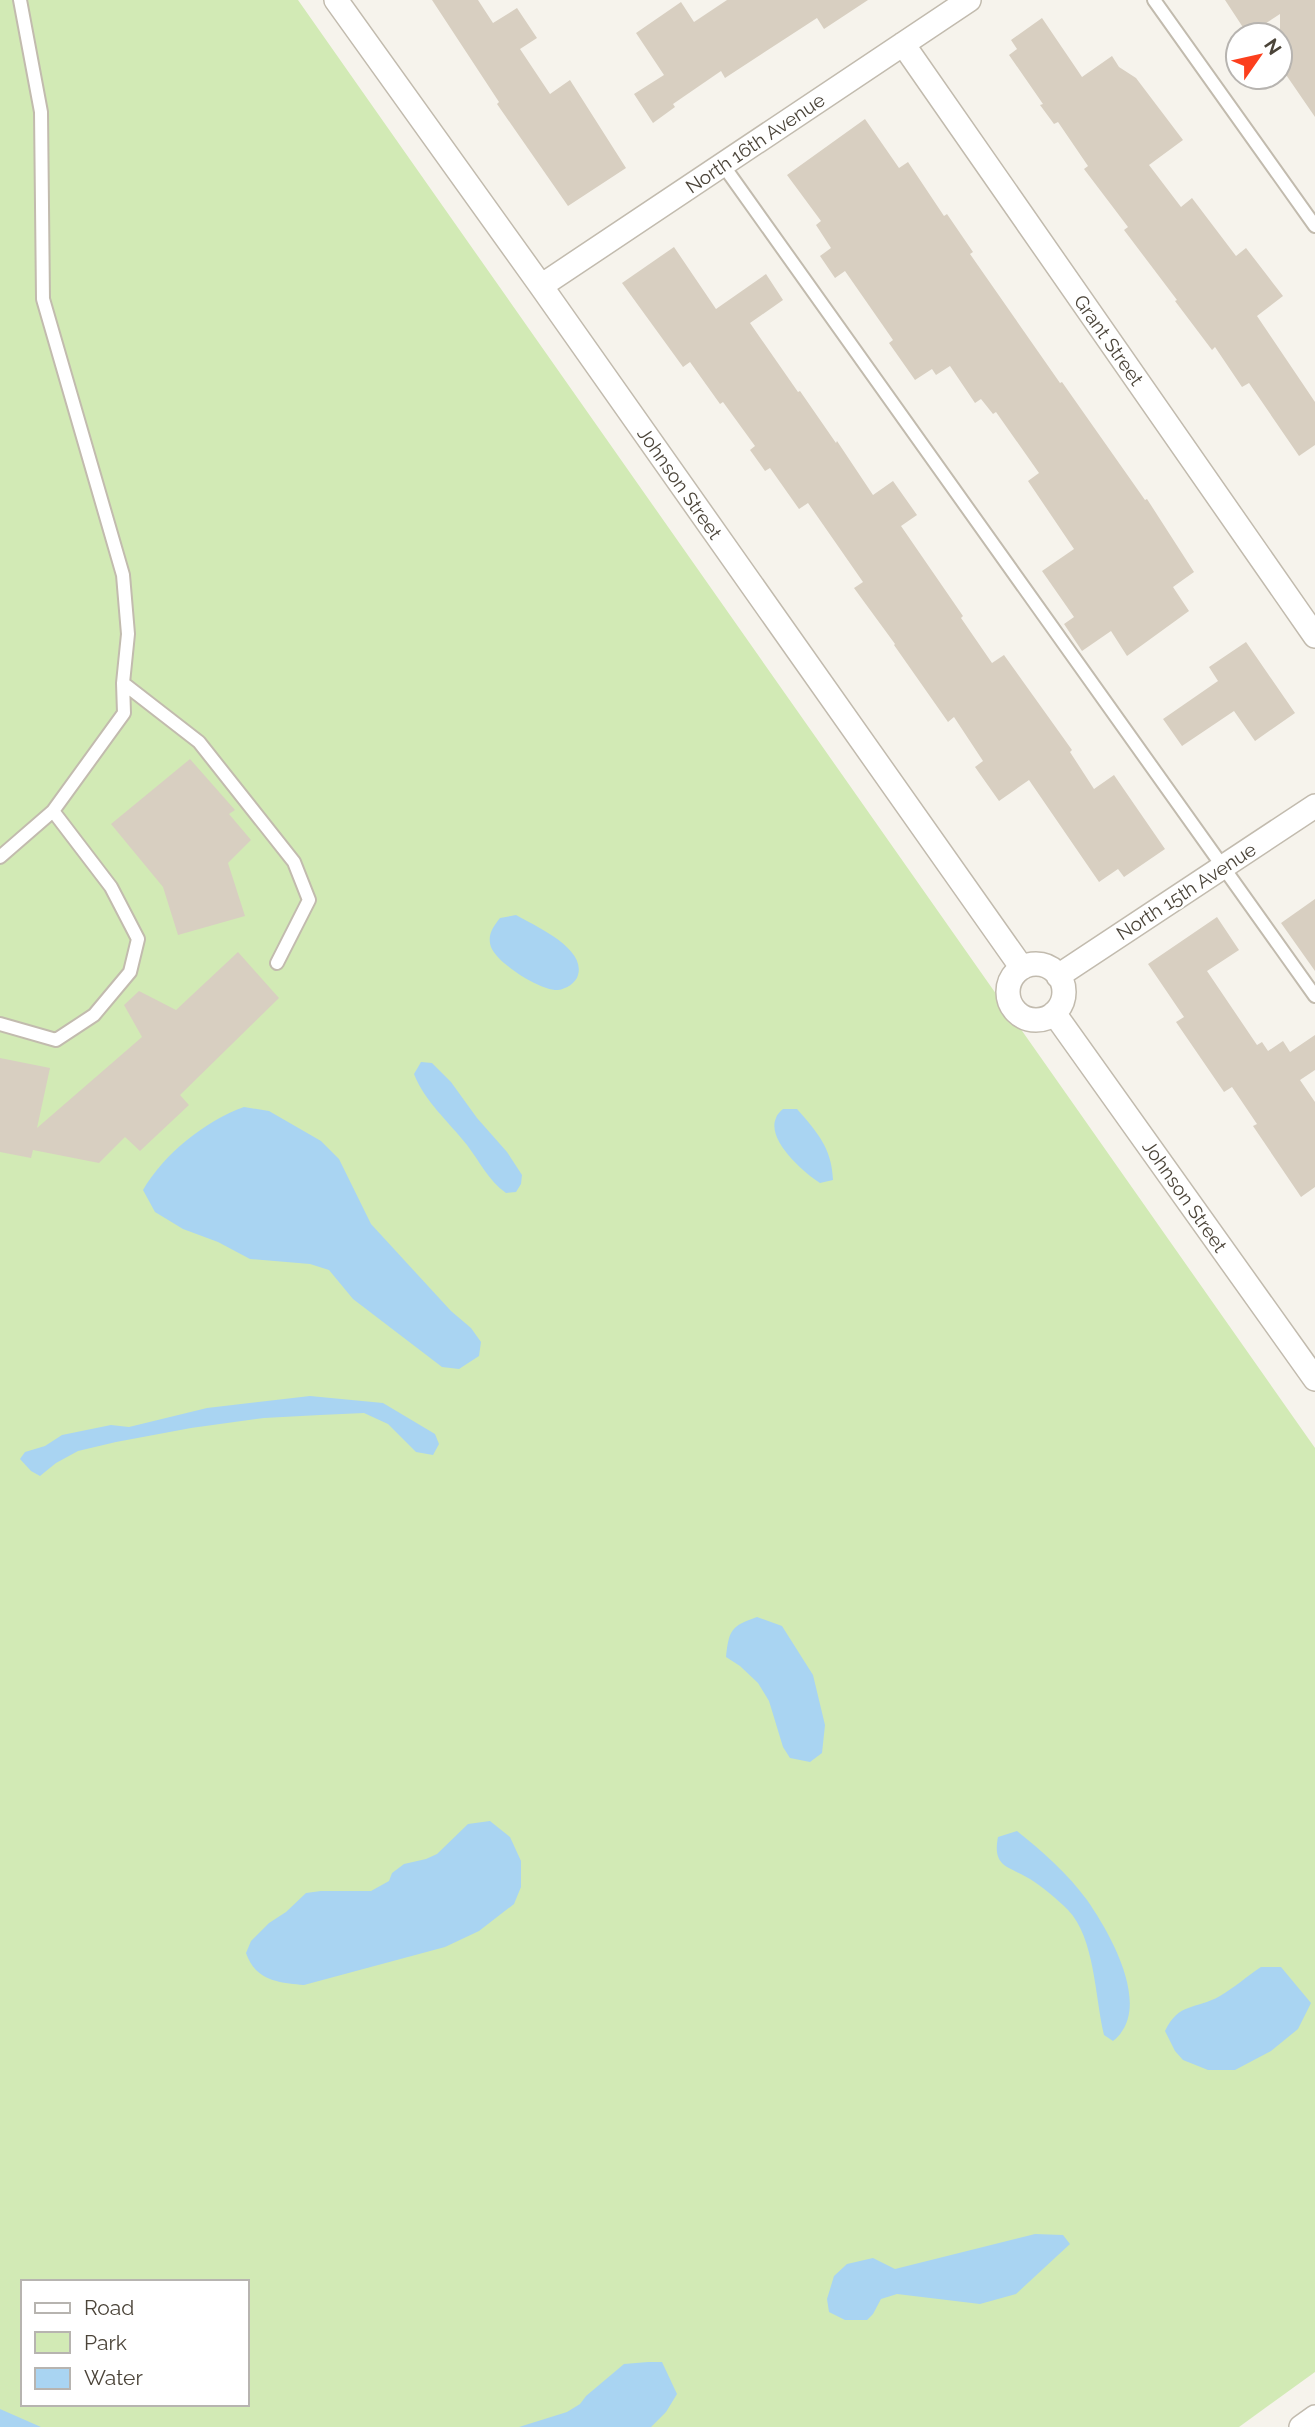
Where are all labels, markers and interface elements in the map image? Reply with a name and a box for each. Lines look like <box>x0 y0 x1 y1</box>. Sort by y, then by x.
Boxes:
north arrow <box>1224 21 1294 91</box>
text: N <box>1260 34 1286 59</box>
street label: North 16th Avenue <box>681 88 829 198</box>
street label: Grant Street <box>1070 290 1149 390</box>
street label: Johnson Street <box>633 423 727 544</box>
street label: North 15th Avenue <box>1112 838 1260 944</box>
street label: Johnson Street <box>1138 1136 1232 1257</box>
legend <box>21 2280 248 2406</box>
text: Road <box>84 2295 134 2320</box>
text: Park <box>84 2330 127 2355</box>
text: Water <box>84 2365 143 2390</box>

